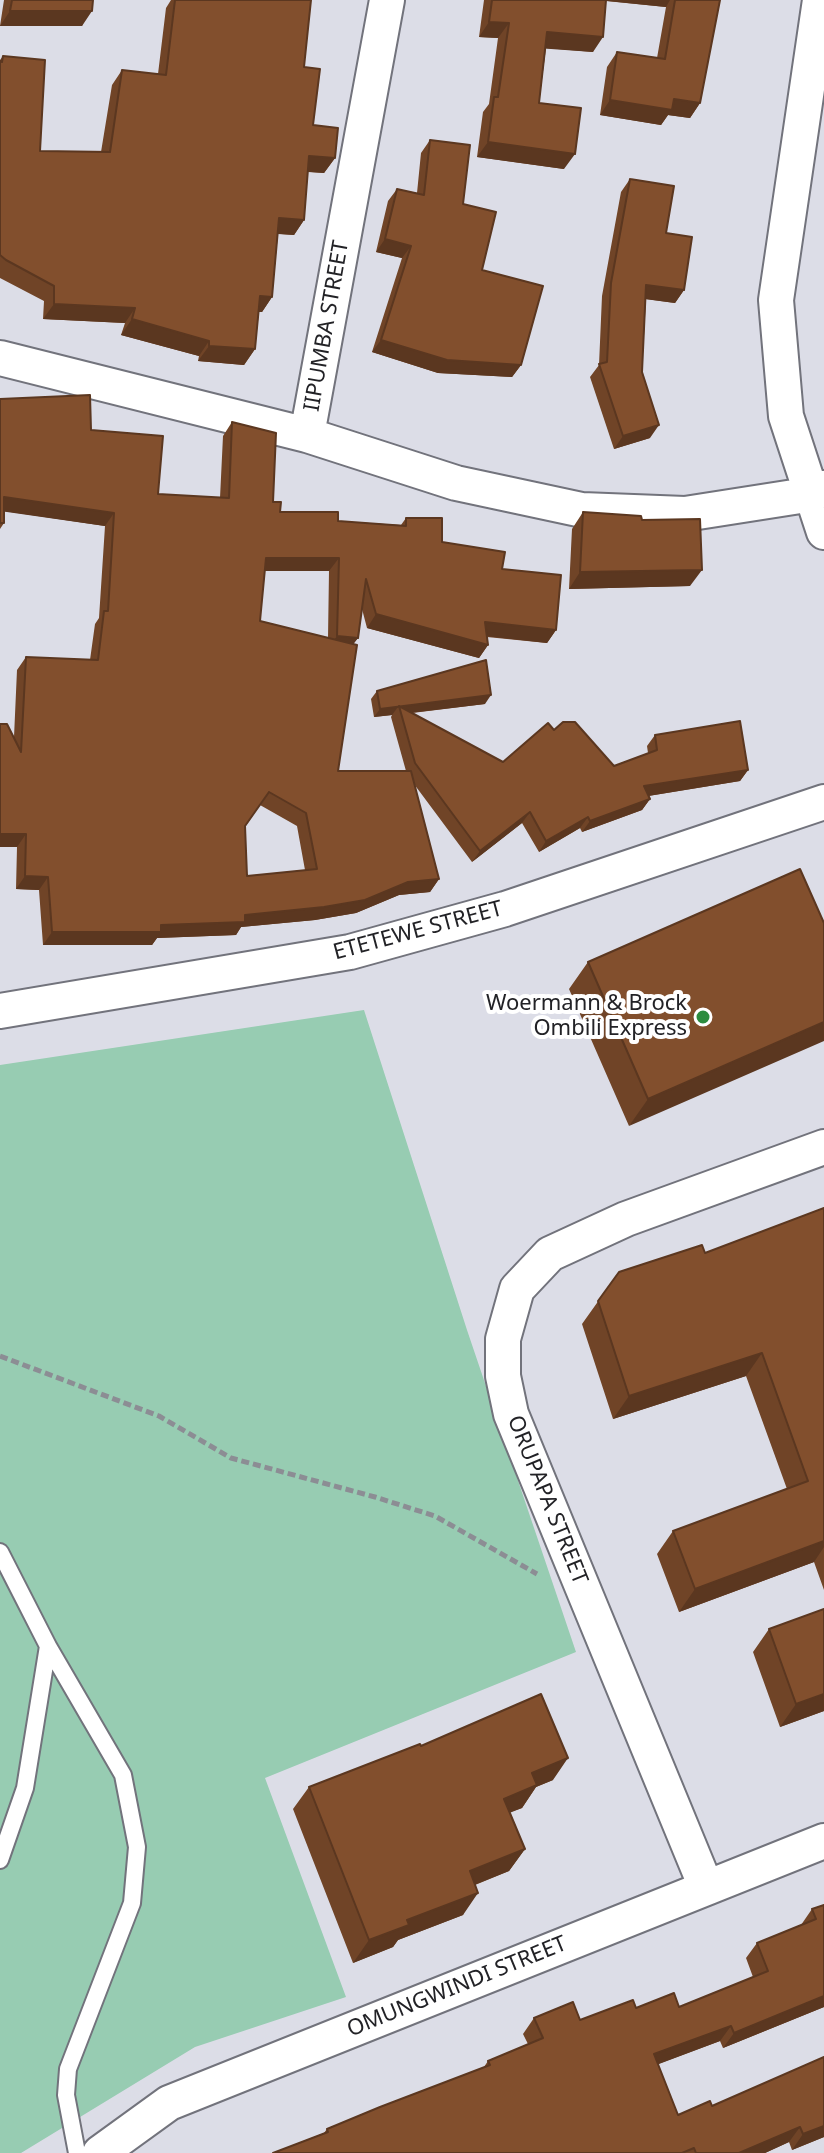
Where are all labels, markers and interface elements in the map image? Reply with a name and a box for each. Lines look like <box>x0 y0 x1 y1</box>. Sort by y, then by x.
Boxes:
street label: IIPUMBA STREET <box>299 239 355 413</box>
street label: ETETEWE STREET <box>330 896 506 966</box>
place label: Woermann & Brock Ombili Express <box>486 991 687 1042</box>
marker: Woermann & Brock Ombili Express <box>694 1008 712 1026</box>
street label: ORUPAPA STREET <box>501 1412 593 1588</box>
street label: OMUNGWINDI STREET <box>343 1931 571 2043</box>

